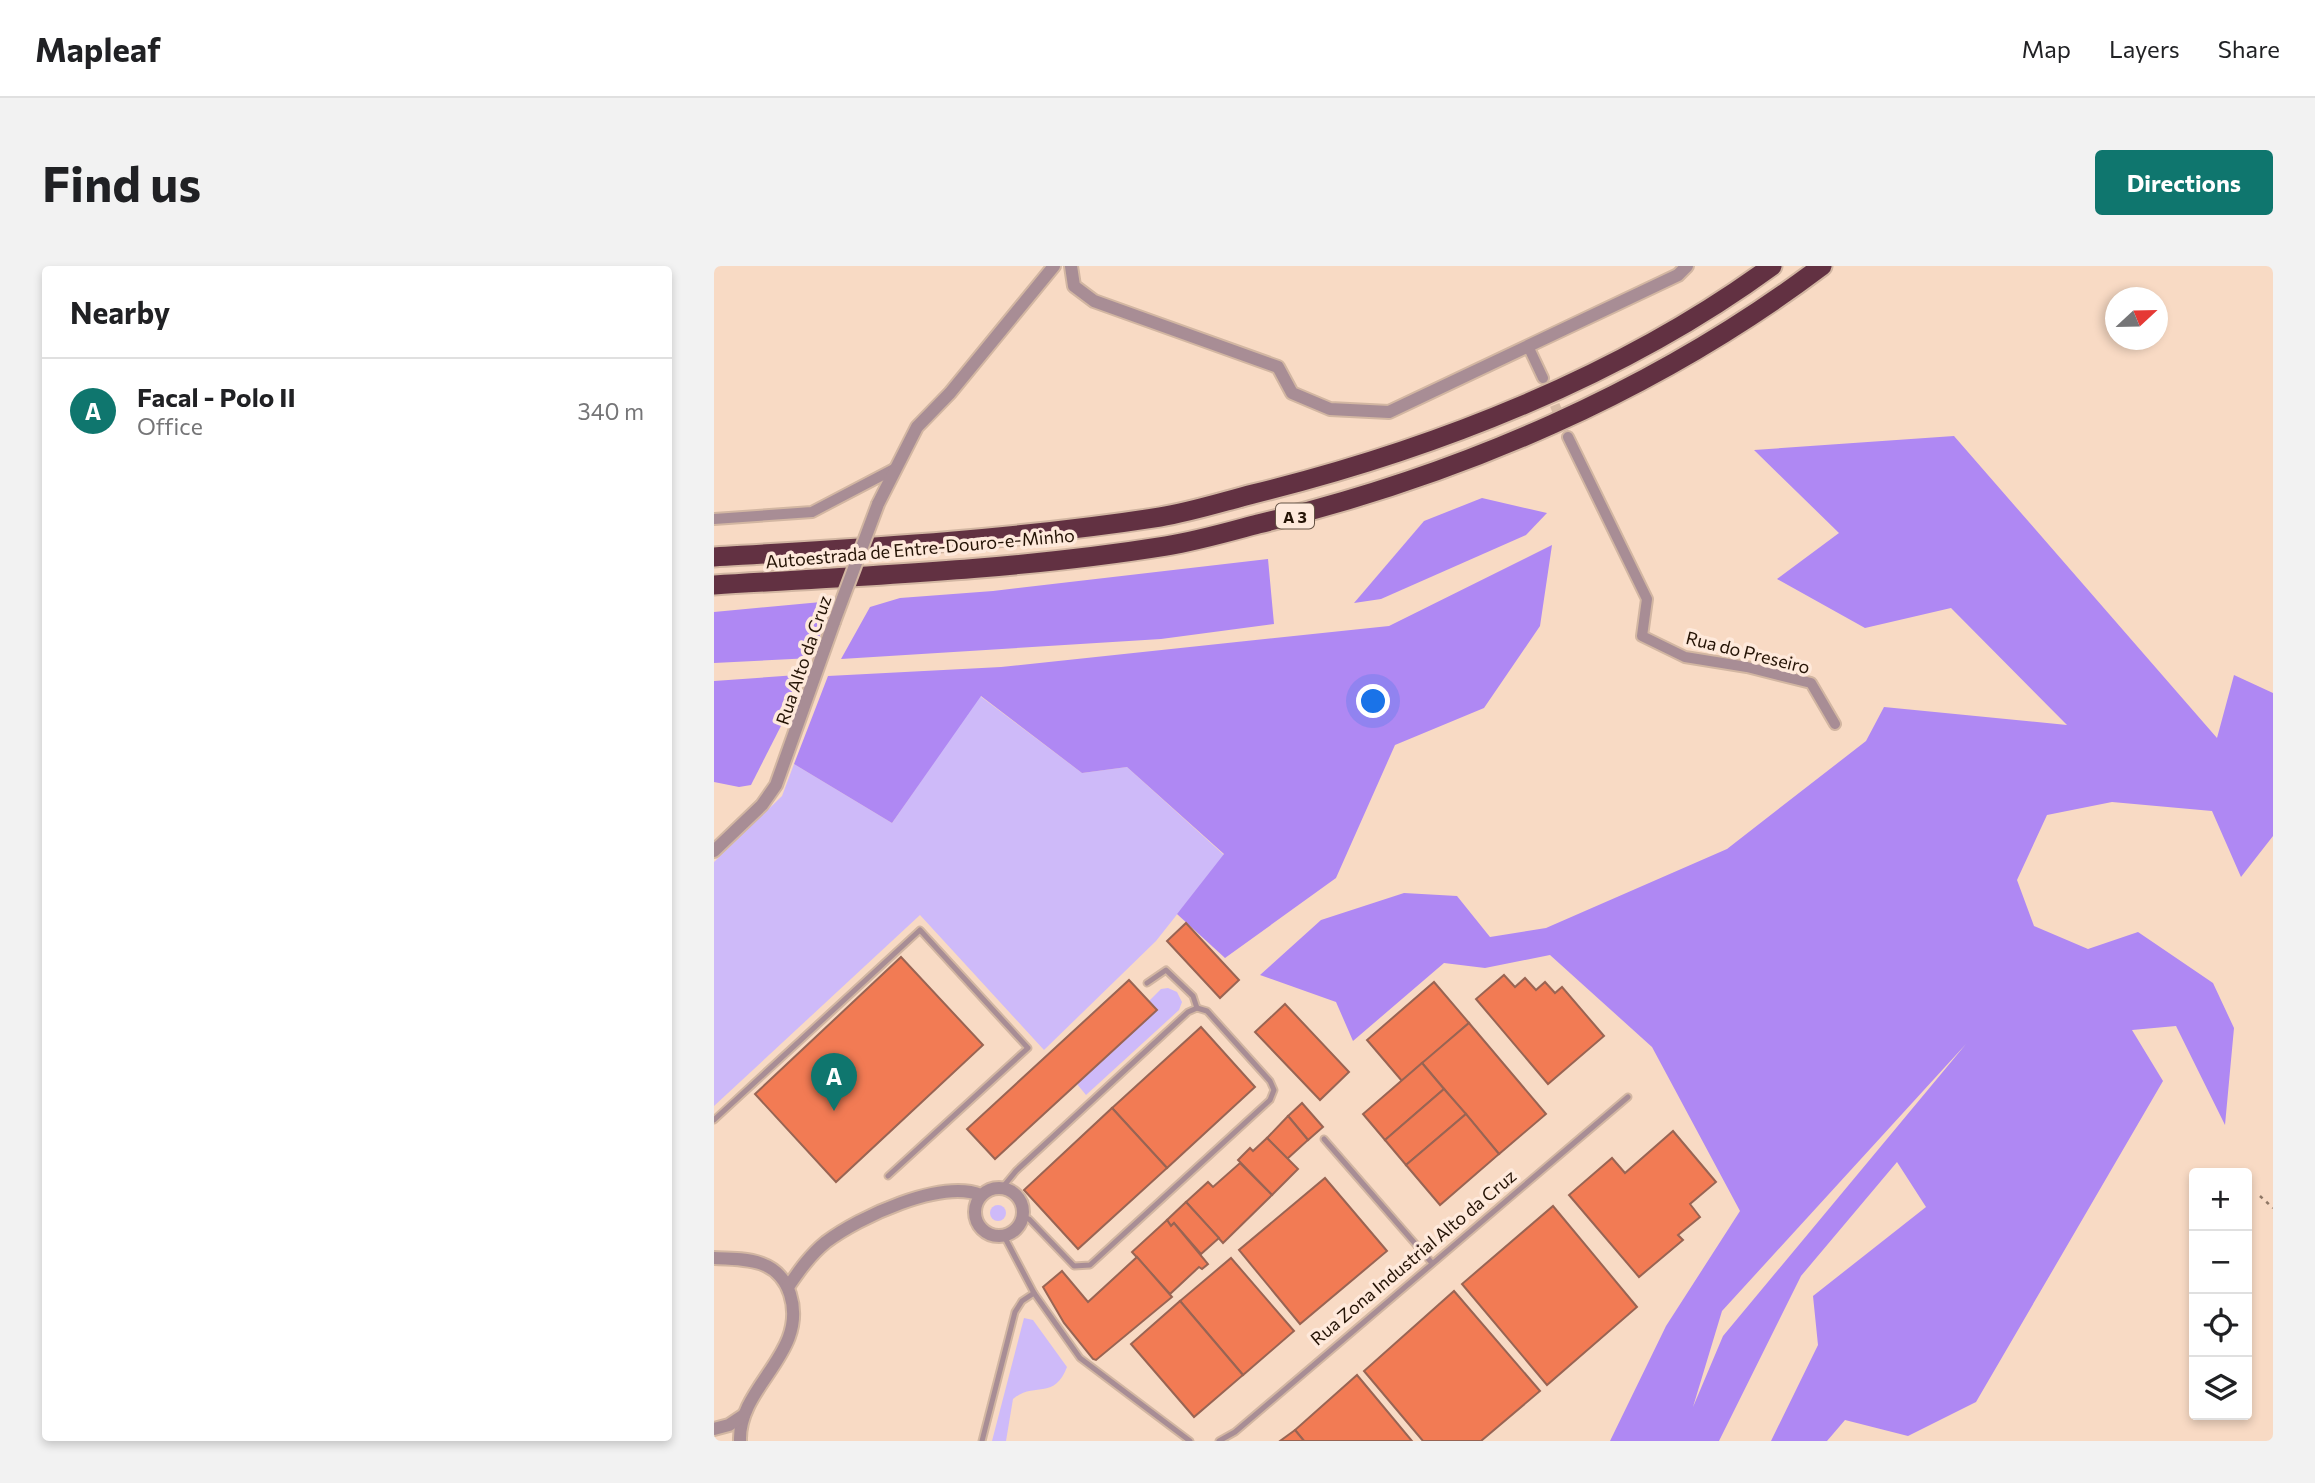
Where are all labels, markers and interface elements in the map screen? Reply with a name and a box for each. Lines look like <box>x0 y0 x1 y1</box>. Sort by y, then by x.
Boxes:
text: Mapleaf <box>35 28 161 69</box>
text: Map <box>2022 34 2071 63</box>
text: Layers <box>2109 34 2180 63</box>
text: Share <box>2218 34 2280 63</box>
button: Directions <box>2095 150 2273 215</box>
text: Find us <box>42 152 201 212</box>
north arrow <box>2105 287 2168 350</box>
text: Nearby <box>70 293 170 330</box>
text: Facal - Polo II <box>137 381 296 412</box>
text: A <box>85 397 101 425</box>
text: 340 m <box>578 397 644 425</box>
text: Office <box>137 412 203 440</box>
road number: A 3 <box>1276 504 1314 528</box>
street label: Autoestrada de Entre-Douro-e-Minho <box>764 524 1076 572</box>
street label: Rua Alto da Cruz <box>771 593 835 727</box>
street label: Rua do Preseiro <box>1684 626 1812 678</box>
your location <box>1356 684 1390 718</box>
pin: A <box>811 1053 857 1111</box>
street label: Rua Zona Industrial Alto da Cruz <box>1306 1164 1520 1350</box>
map controls <box>2189 1168 2252 1420</box>
button: + <box>2189 1168 2252 1231</box>
button: − <box>2189 1231 2252 1294</box>
button: locate <box>2189 1294 2252 1357</box>
button: layers <box>2189 1357 2252 1420</box>

